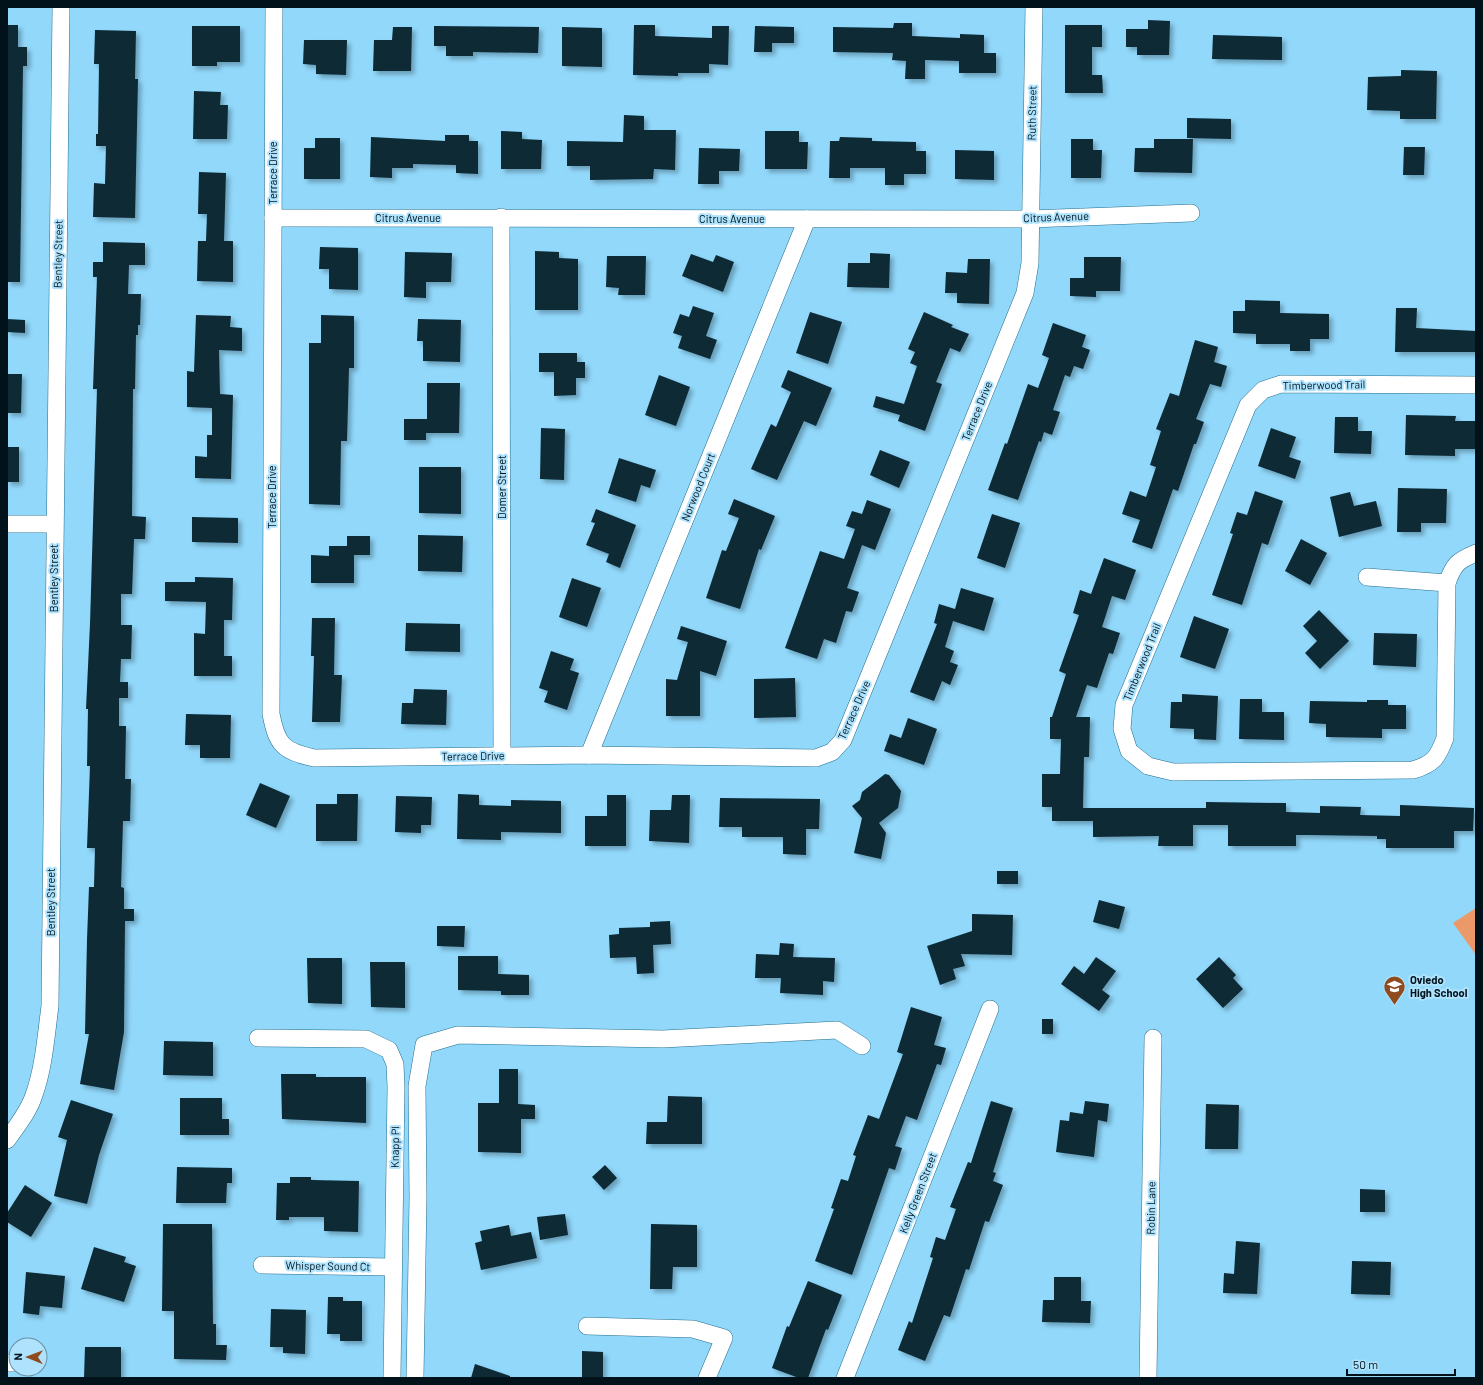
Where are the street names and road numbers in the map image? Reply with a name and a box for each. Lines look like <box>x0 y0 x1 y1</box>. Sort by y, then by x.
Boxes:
street label: Ruth Street <box>1025 85 1038 140</box>
street label: Terrace Drive <box>266 141 279 205</box>
street label: Citrus Avenue <box>1023 209 1089 224</box>
street label: Citrus Avenue <box>375 211 441 224</box>
street label: Citrus Avenue <box>699 212 765 225</box>
street label: Bentley Street <box>50 220 65 288</box>
street label: Timberwood Trail <box>1283 377 1365 392</box>
street label: Terrace Drive <box>959 379 994 443</box>
street label: Norwood Court <box>678 451 717 523</box>
street label: Domer Street <box>495 455 508 519</box>
street label: Terrace Drive <box>265 465 278 529</box>
street label: Bentley Street <box>47 544 60 612</box>
street label: Timberwood Trail <box>1120 621 1163 703</box>
street label: Terrace Drive <box>835 678 872 741</box>
street label: Terrace Drive <box>441 748 505 763</box>
street label: Bentley Street <box>44 868 57 936</box>
street label: Knapp Pl <box>388 1126 401 1168</box>
street label: Kelly Green Street <box>896 1151 939 1235</box>
street label: Robin Lane <box>1144 1181 1157 1235</box>
street label: Whisper Sound Ct <box>285 1258 371 1273</box>

